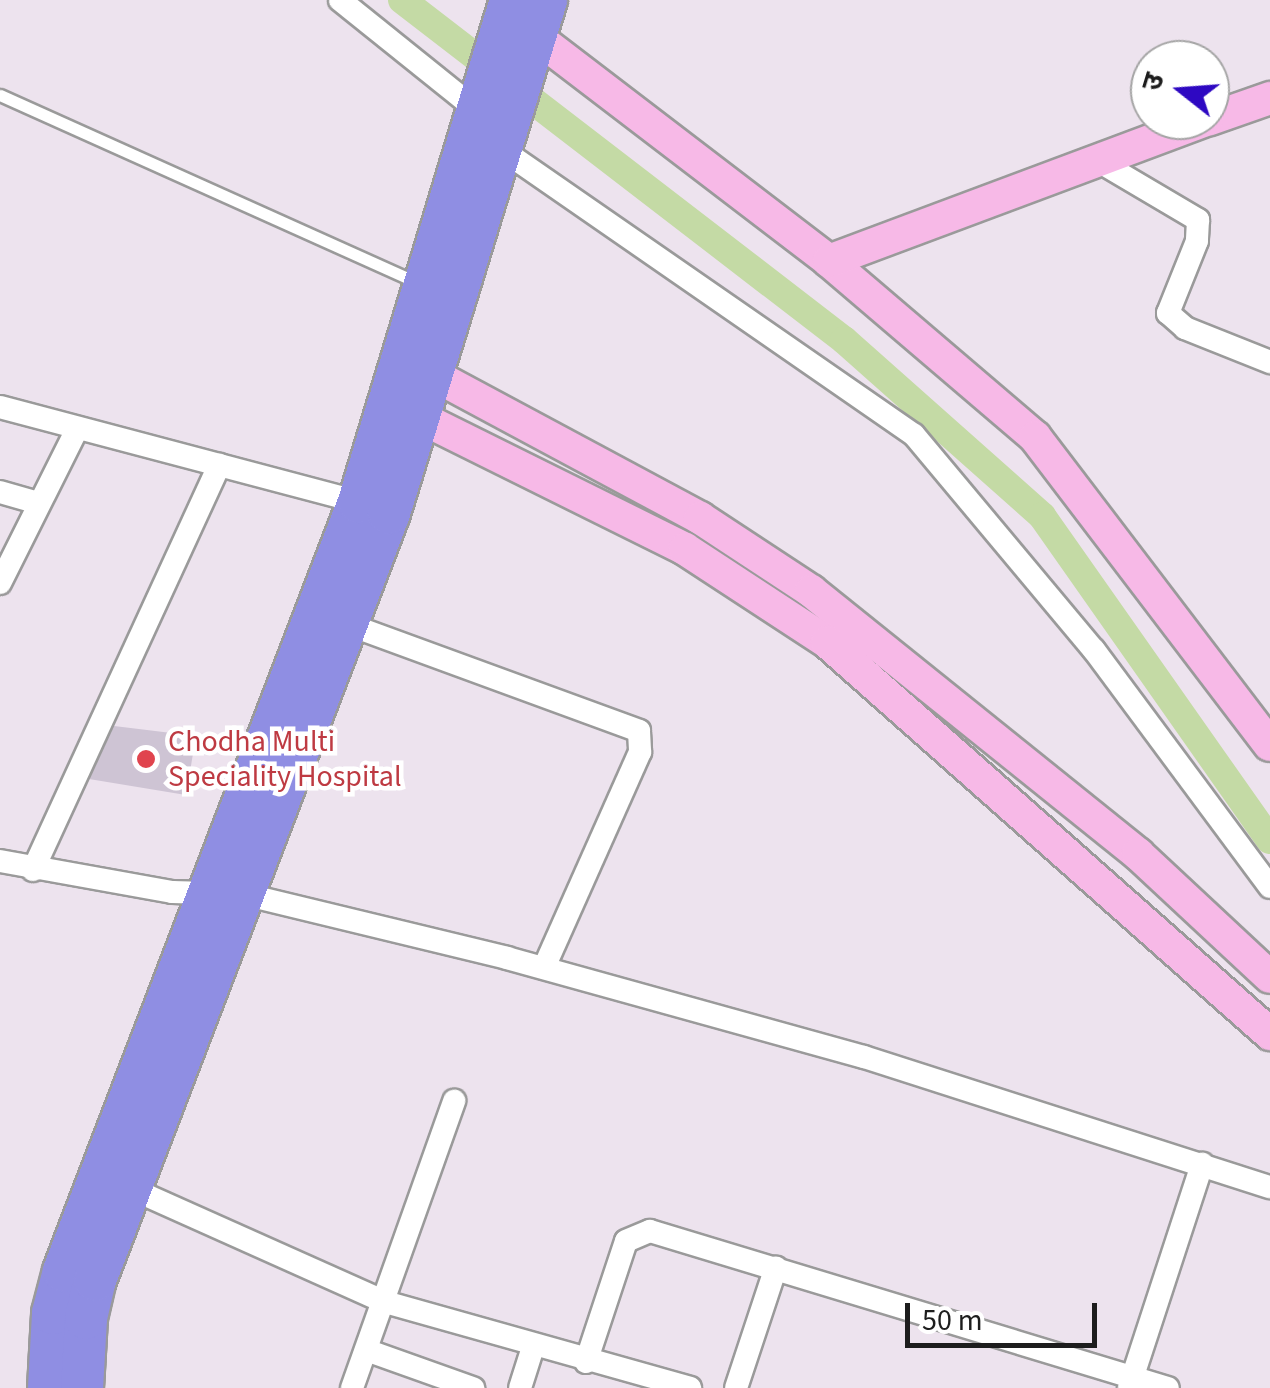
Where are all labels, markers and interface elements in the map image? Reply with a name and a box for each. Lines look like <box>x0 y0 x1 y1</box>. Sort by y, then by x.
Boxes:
north arrow <box>1130 40 1230 140</box>
text: उ <box>1132 68 1175 96</box>
place label: Chodha Multi Speciality Hospital <box>168 724 402 794</box>
marker: Chodha Multi Speciality Hospital <box>133 746 159 772</box>
scale bar <box>910 1283 1102 1345</box>
text: 50 m <box>922 1299 983 1342</box>

